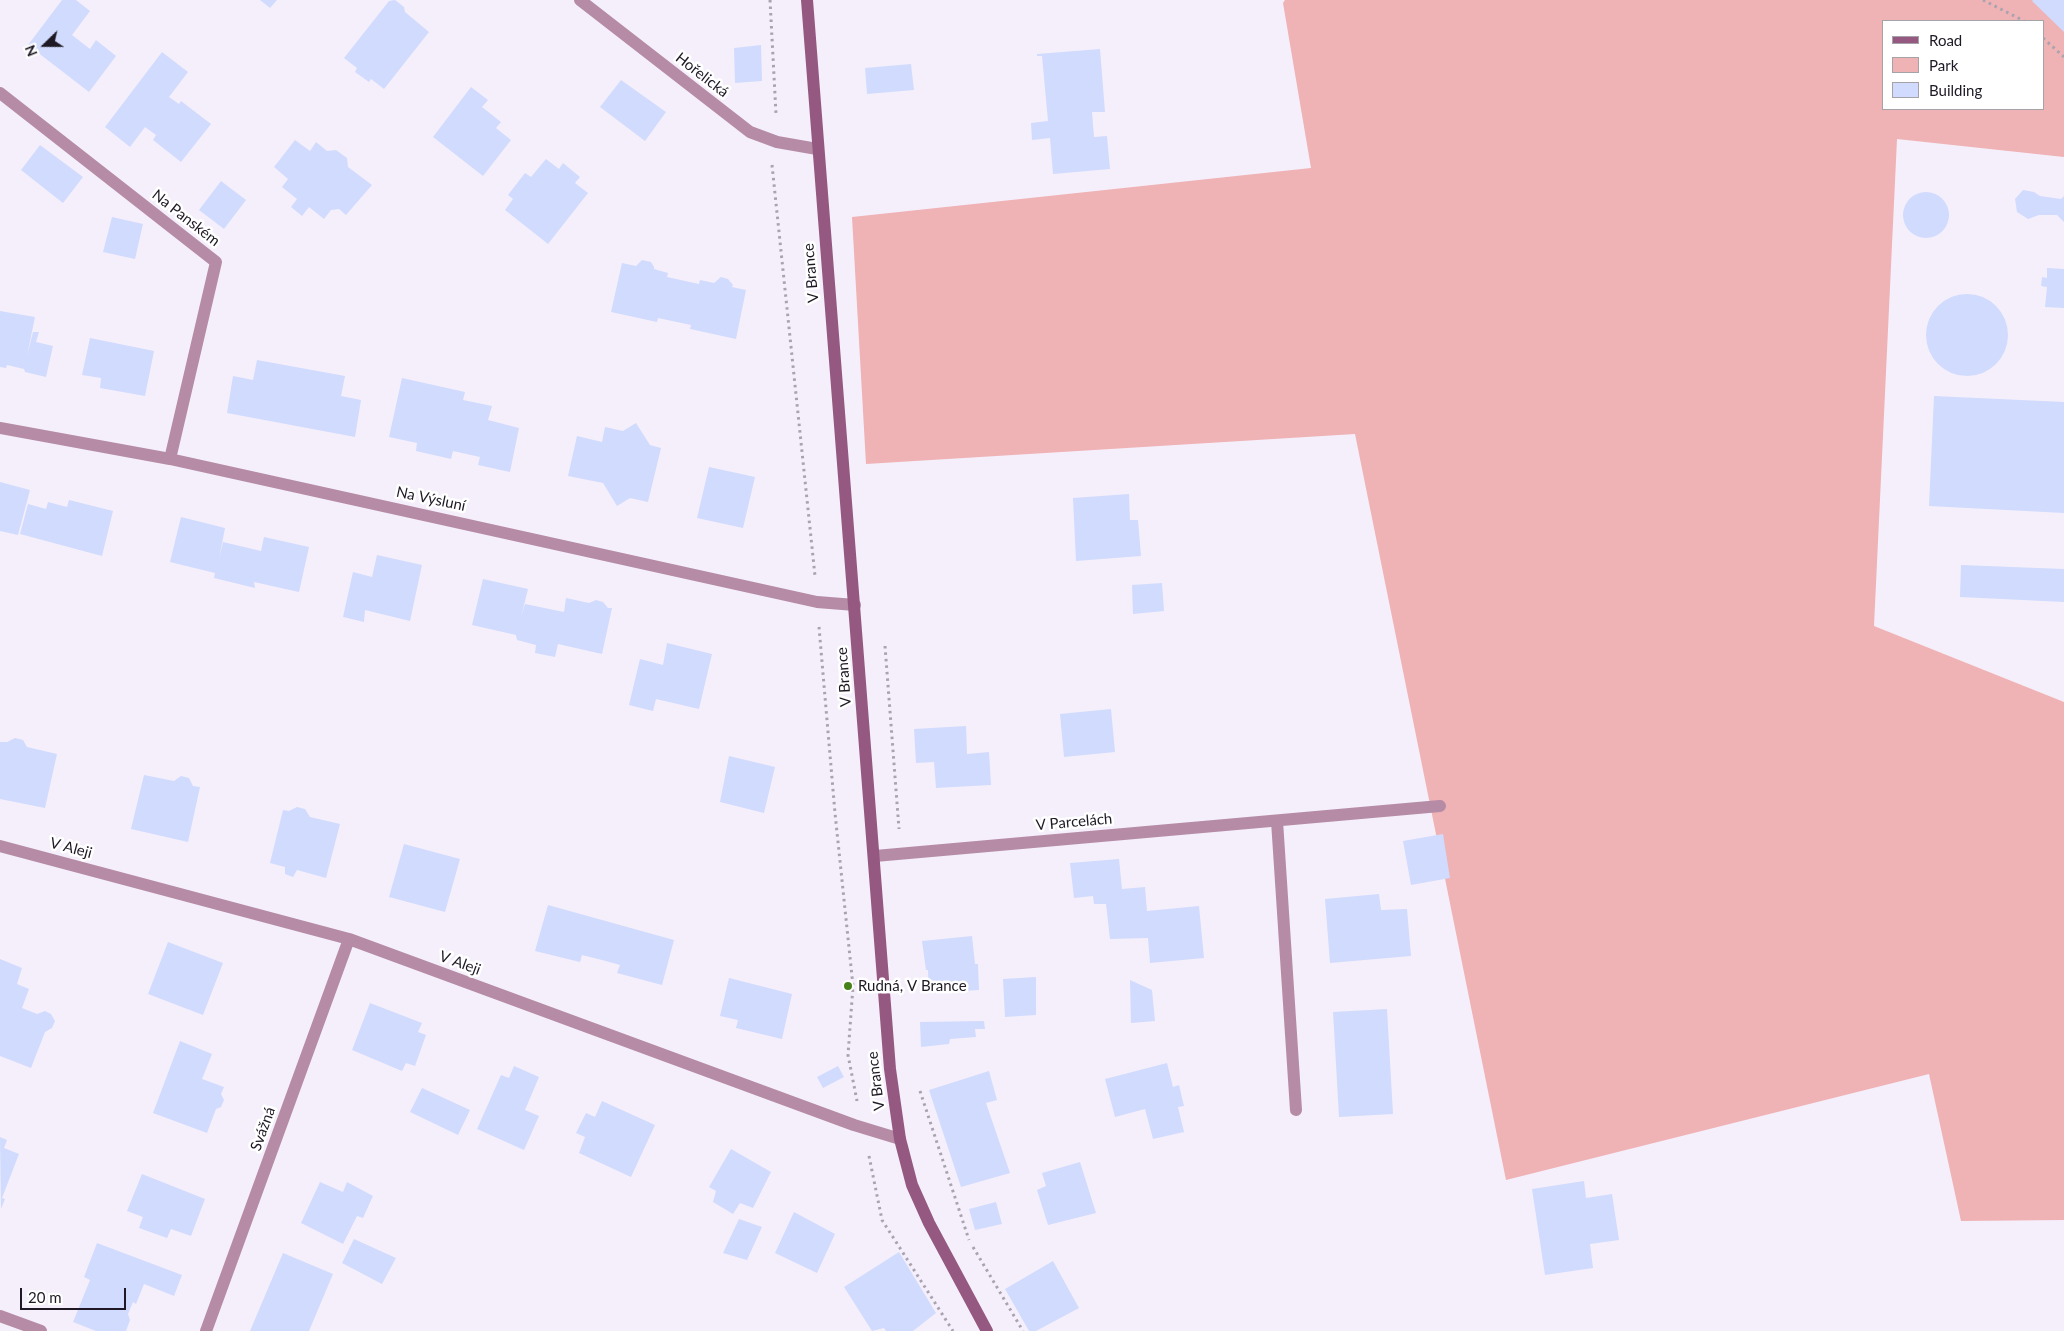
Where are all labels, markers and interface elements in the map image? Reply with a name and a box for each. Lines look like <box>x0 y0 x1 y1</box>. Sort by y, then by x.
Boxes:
north arrow <box>20 20 70 70</box>
legend <box>1882 20 2044 110</box>
text: Road <box>1929 31 1962 49</box>
text: N <box>21 43 41 59</box>
street label: Hořelická <box>672 49 732 101</box>
text: Park <box>1929 56 1958 74</box>
text: Building <box>1929 81 1982 99</box>
street label: Na Panském <box>149 186 223 250</box>
street label: V Brance <box>799 243 823 303</box>
street label: Na Výsluní <box>395 483 467 515</box>
street label: V Brance <box>833 647 855 707</box>
street label: V Parcelách <box>1035 810 1113 834</box>
street label: V Aleji <box>48 834 94 862</box>
street label: V Aleji <box>437 947 483 979</box>
place label: Rudná, V Brance <box>858 977 967 995</box>
marker: Rudná, V Brance <box>842 980 854 992</box>
street label: V Brance <box>863 1050 889 1112</box>
street label: Svážná <box>247 1105 279 1153</box>
scale bar <box>22 1278 129 1310</box>
text: 20 m <box>28 1288 62 1306</box>

